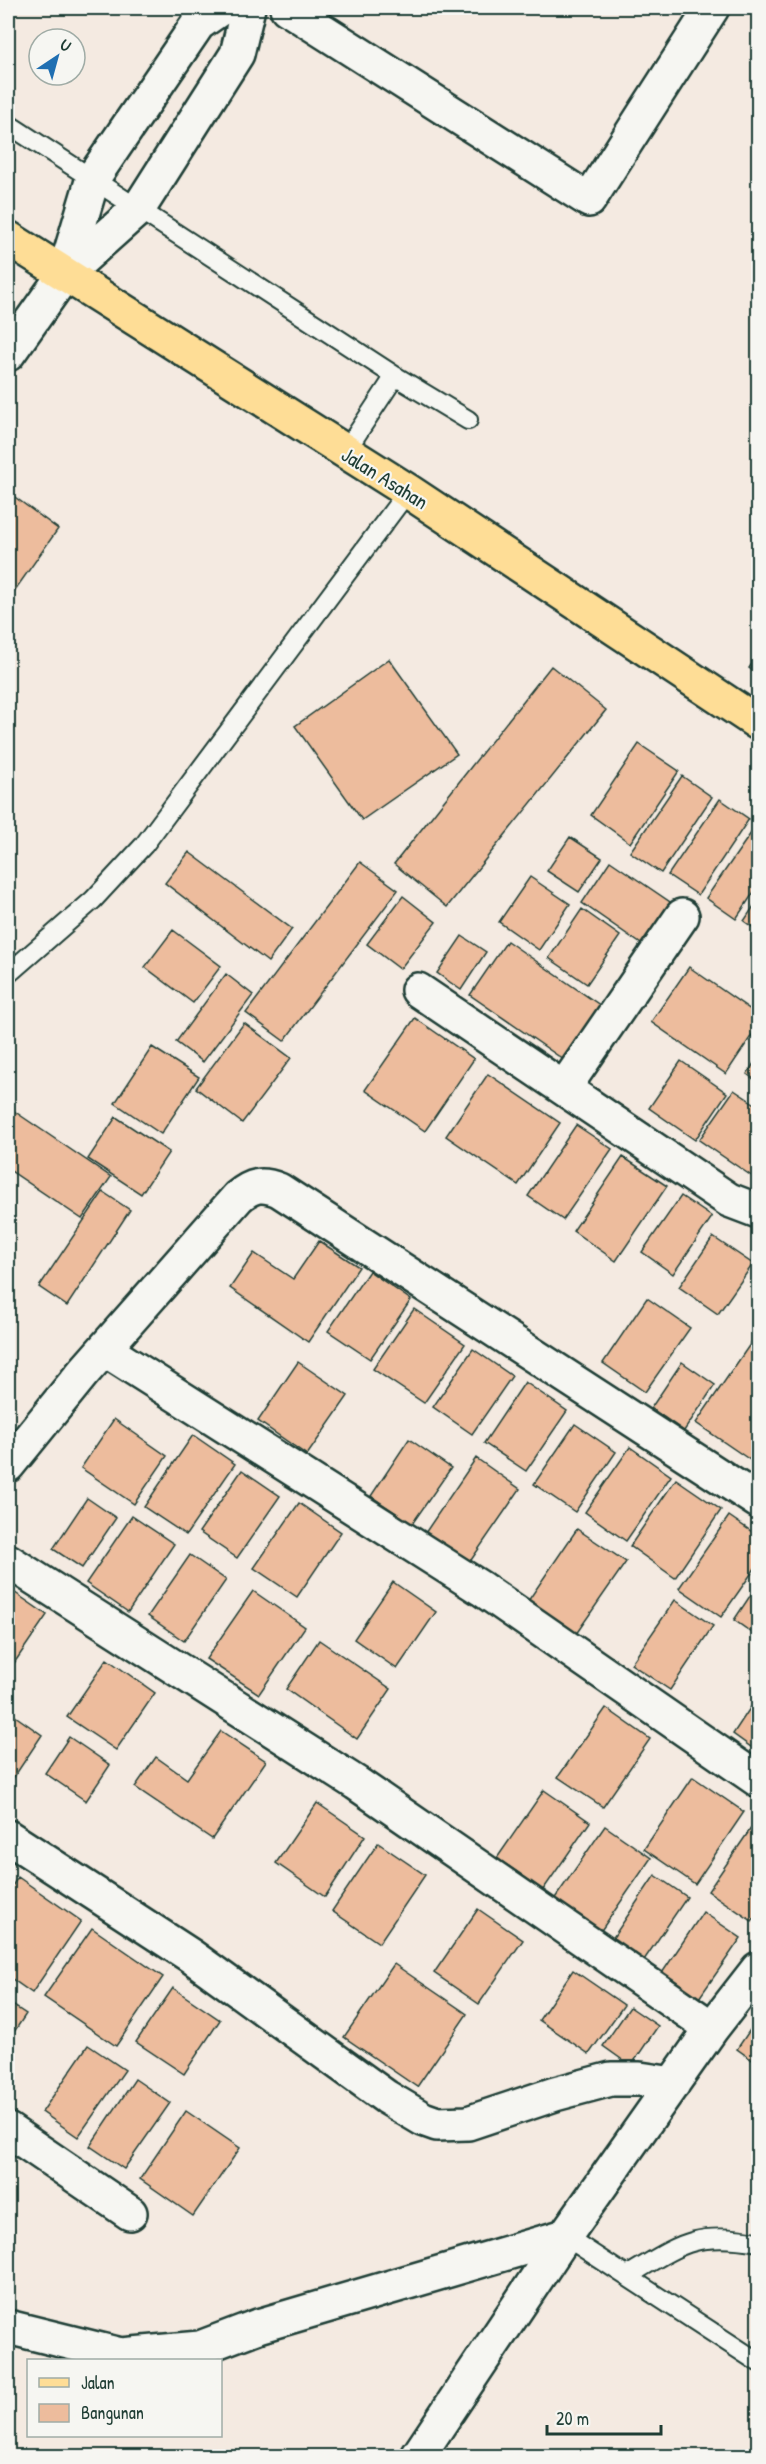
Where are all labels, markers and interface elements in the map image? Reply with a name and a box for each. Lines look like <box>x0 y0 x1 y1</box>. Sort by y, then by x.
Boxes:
north arrow <box>27 27 87 87</box>
text: U <box>56 33 76 56</box>
street label: Jalan Asahan <box>336 440 434 516</box>
legend <box>27 2359 222 2437</box>
text: Jalan <box>81 2370 115 2395</box>
scale bar <box>547 2398 661 2436</box>
text: Bangunan <box>81 2400 144 2425</box>
text: 20 m <box>556 2406 589 2431</box>

